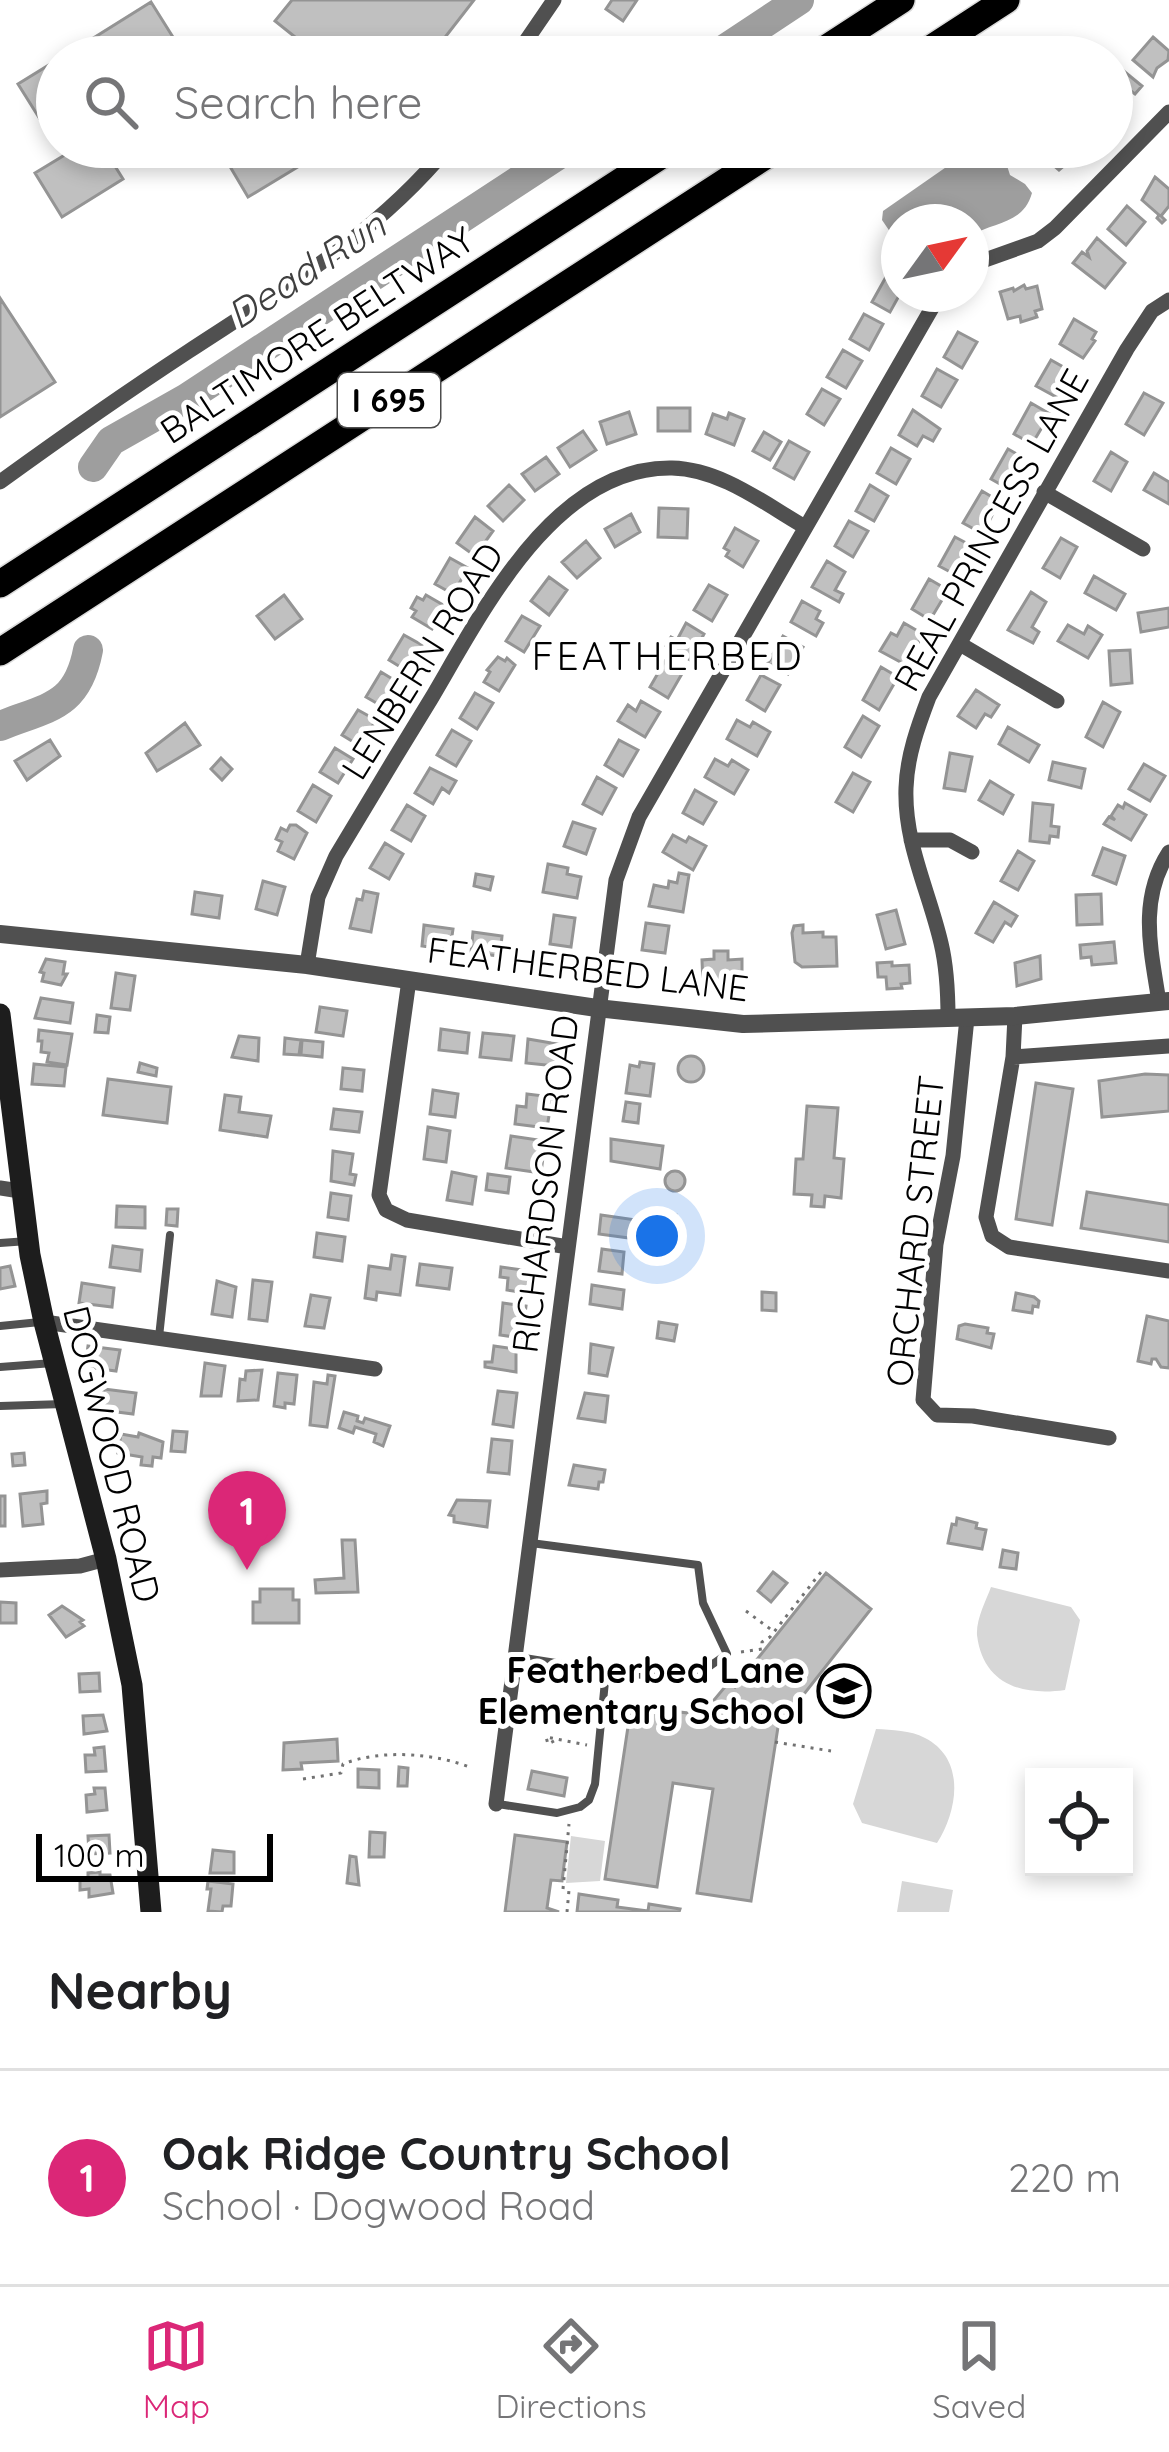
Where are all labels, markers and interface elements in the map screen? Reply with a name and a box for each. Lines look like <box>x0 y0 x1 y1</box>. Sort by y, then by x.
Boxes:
search box <box>36 36 1133 168</box>
icon: search <box>78 69 144 135</box>
text: Search here <box>174 74 422 130</box>
water label: Dead Run <box>217 200 395 339</box>
north arrow <box>881 204 989 312</box>
street label: BALTIMORE BELTWAY <box>151 216 482 453</box>
street label: REAL PRINCESS LANE <box>883 361 1098 699</box>
road number: I 695 <box>338 373 440 427</box>
street label: LENBERN ROAD <box>331 534 512 787</box>
district label: FEATHERBED <box>531 631 805 680</box>
street label: FEATHERBED LANE <box>425 926 751 1011</box>
street label: RICHARDSON ROAD <box>501 1012 588 1355</box>
street label: ORCHARD STREET <box>876 1073 953 1389</box>
your location <box>627 1206 687 1266</box>
street label: DOGWOOD ROAD <box>54 1301 171 1607</box>
pin: 1 <box>208 1471 286 1570</box>
place label: Featherbed Lane Elementary School <box>478 1647 805 1733</box>
school or university icon: Featherbed Lane Elementary School <box>816 1663 872 1719</box>
map controls <box>1025 1768 1133 1876</box>
button: locate <box>1025 1768 1133 1876</box>
scale bar <box>36 1828 273 1881</box>
text: 100 m <box>54 1834 145 1875</box>
text: Nearby <box>48 1958 232 2022</box>
text: Oak Ridge Country School <box>162 2125 731 2181</box>
text: 1 <box>79 2153 95 2202</box>
text: 220 m <box>1008 2153 1121 2202</box>
text: School · Dogwood Road <box>162 2181 595 2230</box>
tab: Map <box>143 2313 210 2426</box>
tab: Directions <box>495 2313 647 2426</box>
tab: Saved <box>932 2313 1026 2426</box>

